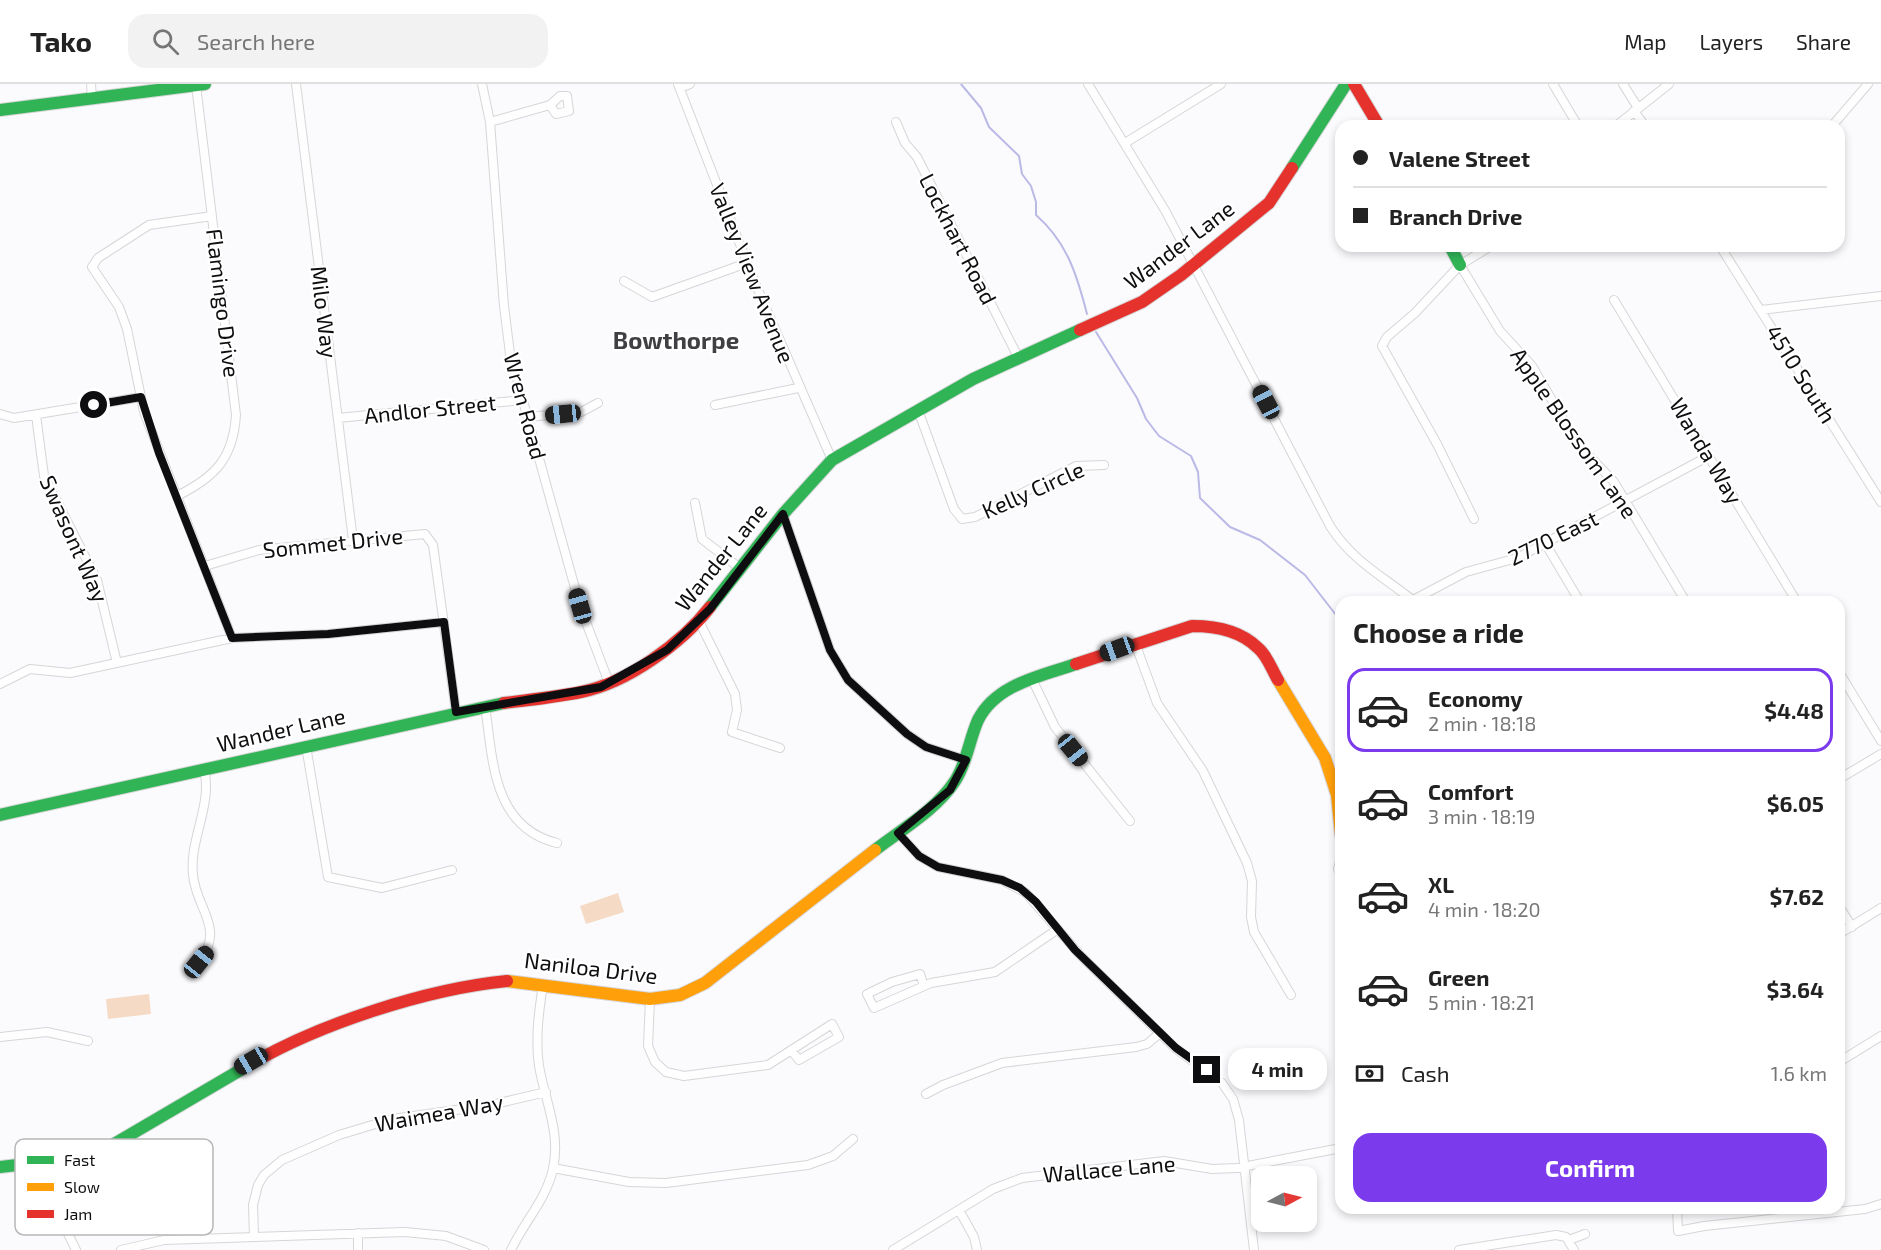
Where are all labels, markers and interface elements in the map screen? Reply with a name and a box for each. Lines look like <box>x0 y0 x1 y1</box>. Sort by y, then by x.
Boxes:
search box <box>128 14 548 68</box>
text: Tako <box>30 24 92 58</box>
icon: search <box>149 25 182 58</box>
text: Search here <box>197 28 315 54</box>
text: Map <box>1624 29 1666 54</box>
text: Layers <box>1699 29 1763 54</box>
text: Share <box>1796 29 1851 54</box>
text: Valene Street <box>1389 145 1530 171</box>
street label: Lockhart Road <box>915 169 1003 308</box>
street label: Valley View Avenue <box>705 179 801 366</box>
street label: Wander Lane <box>1118 194 1239 294</box>
text: Branch Drive <box>1389 203 1523 229</box>
street label: Flamingo Drive <box>202 227 246 379</box>
street label: Milo Way <box>306 264 344 360</box>
street label: 4510 South <box>1761 320 1842 427</box>
district label: Bowthorpe <box>613 325 739 354</box>
street label: Apple Blossom Lane <box>1506 342 1643 523</box>
street label: Wren Road <box>499 350 553 462</box>
car <box>1250 382 1282 422</box>
street label: Andlor Street <box>363 388 497 428</box>
route start <box>80 391 107 418</box>
street label: Wanda Way <box>1665 393 1749 509</box>
car <box>544 403 582 425</box>
street label: Kelly Circle <box>978 455 1088 523</box>
street label: Swasont Way <box>35 471 115 606</box>
street label: Wander Lane <box>669 497 772 616</box>
street label: 2770 East <box>1503 504 1602 570</box>
street label: Sommet Drive <box>262 522 404 562</box>
car <box>566 586 594 626</box>
text: Choose a ride <box>1353 616 1524 648</box>
car <box>1097 634 1137 664</box>
icon: car <box>1356 683 1410 737</box>
text: Economy <box>1428 685 1523 711</box>
text: $4.48 <box>1764 697 1824 723</box>
street label: Wander Lane <box>214 702 348 756</box>
text: 2 min · 18:18 <box>1428 711 1536 735</box>
car <box>1055 730 1091 770</box>
icon: car <box>1356 776 1410 830</box>
text: Comfort <box>1428 778 1513 804</box>
text: $6.05 <box>1767 790 1824 816</box>
text: 3 min · 18:19 <box>1428 804 1536 828</box>
icon: car <box>1356 869 1410 923</box>
text: XL <box>1428 871 1454 897</box>
text: $7.62 <box>1769 883 1824 909</box>
text: 4 min · 18:20 <box>1428 897 1541 921</box>
car <box>181 942 217 982</box>
street label: Naniloa Drive <box>523 946 659 988</box>
icon: car <box>1356 962 1410 1016</box>
text: Green <box>1428 964 1490 990</box>
text: $3.64 <box>1766 976 1824 1002</box>
text: 5 min · 18:21 <box>1428 990 1535 1014</box>
car <box>231 1044 271 1078</box>
callout: 4 min <box>1228 1049 1327 1091</box>
route end <box>1193 1056 1220 1083</box>
text: 4 min <box>1251 1057 1304 1081</box>
icon: cash <box>1353 1057 1386 1090</box>
text: Cash <box>1401 1060 1450 1086</box>
text: 1.6 km <box>1771 1061 1827 1085</box>
street label: Waimea Way <box>372 1088 506 1136</box>
button: Confirm <box>1353 1133 1827 1202</box>
legend <box>15 1139 213 1235</box>
street label: Wallace Lane <box>1041 1149 1176 1187</box>
text: Fast <box>64 1150 95 1169</box>
north arrow <box>1251 1166 1317 1232</box>
map controls <box>1251 1166 1317 1232</box>
text: Slow <box>64 1177 100 1196</box>
text: Jam <box>64 1204 92 1223</box>

